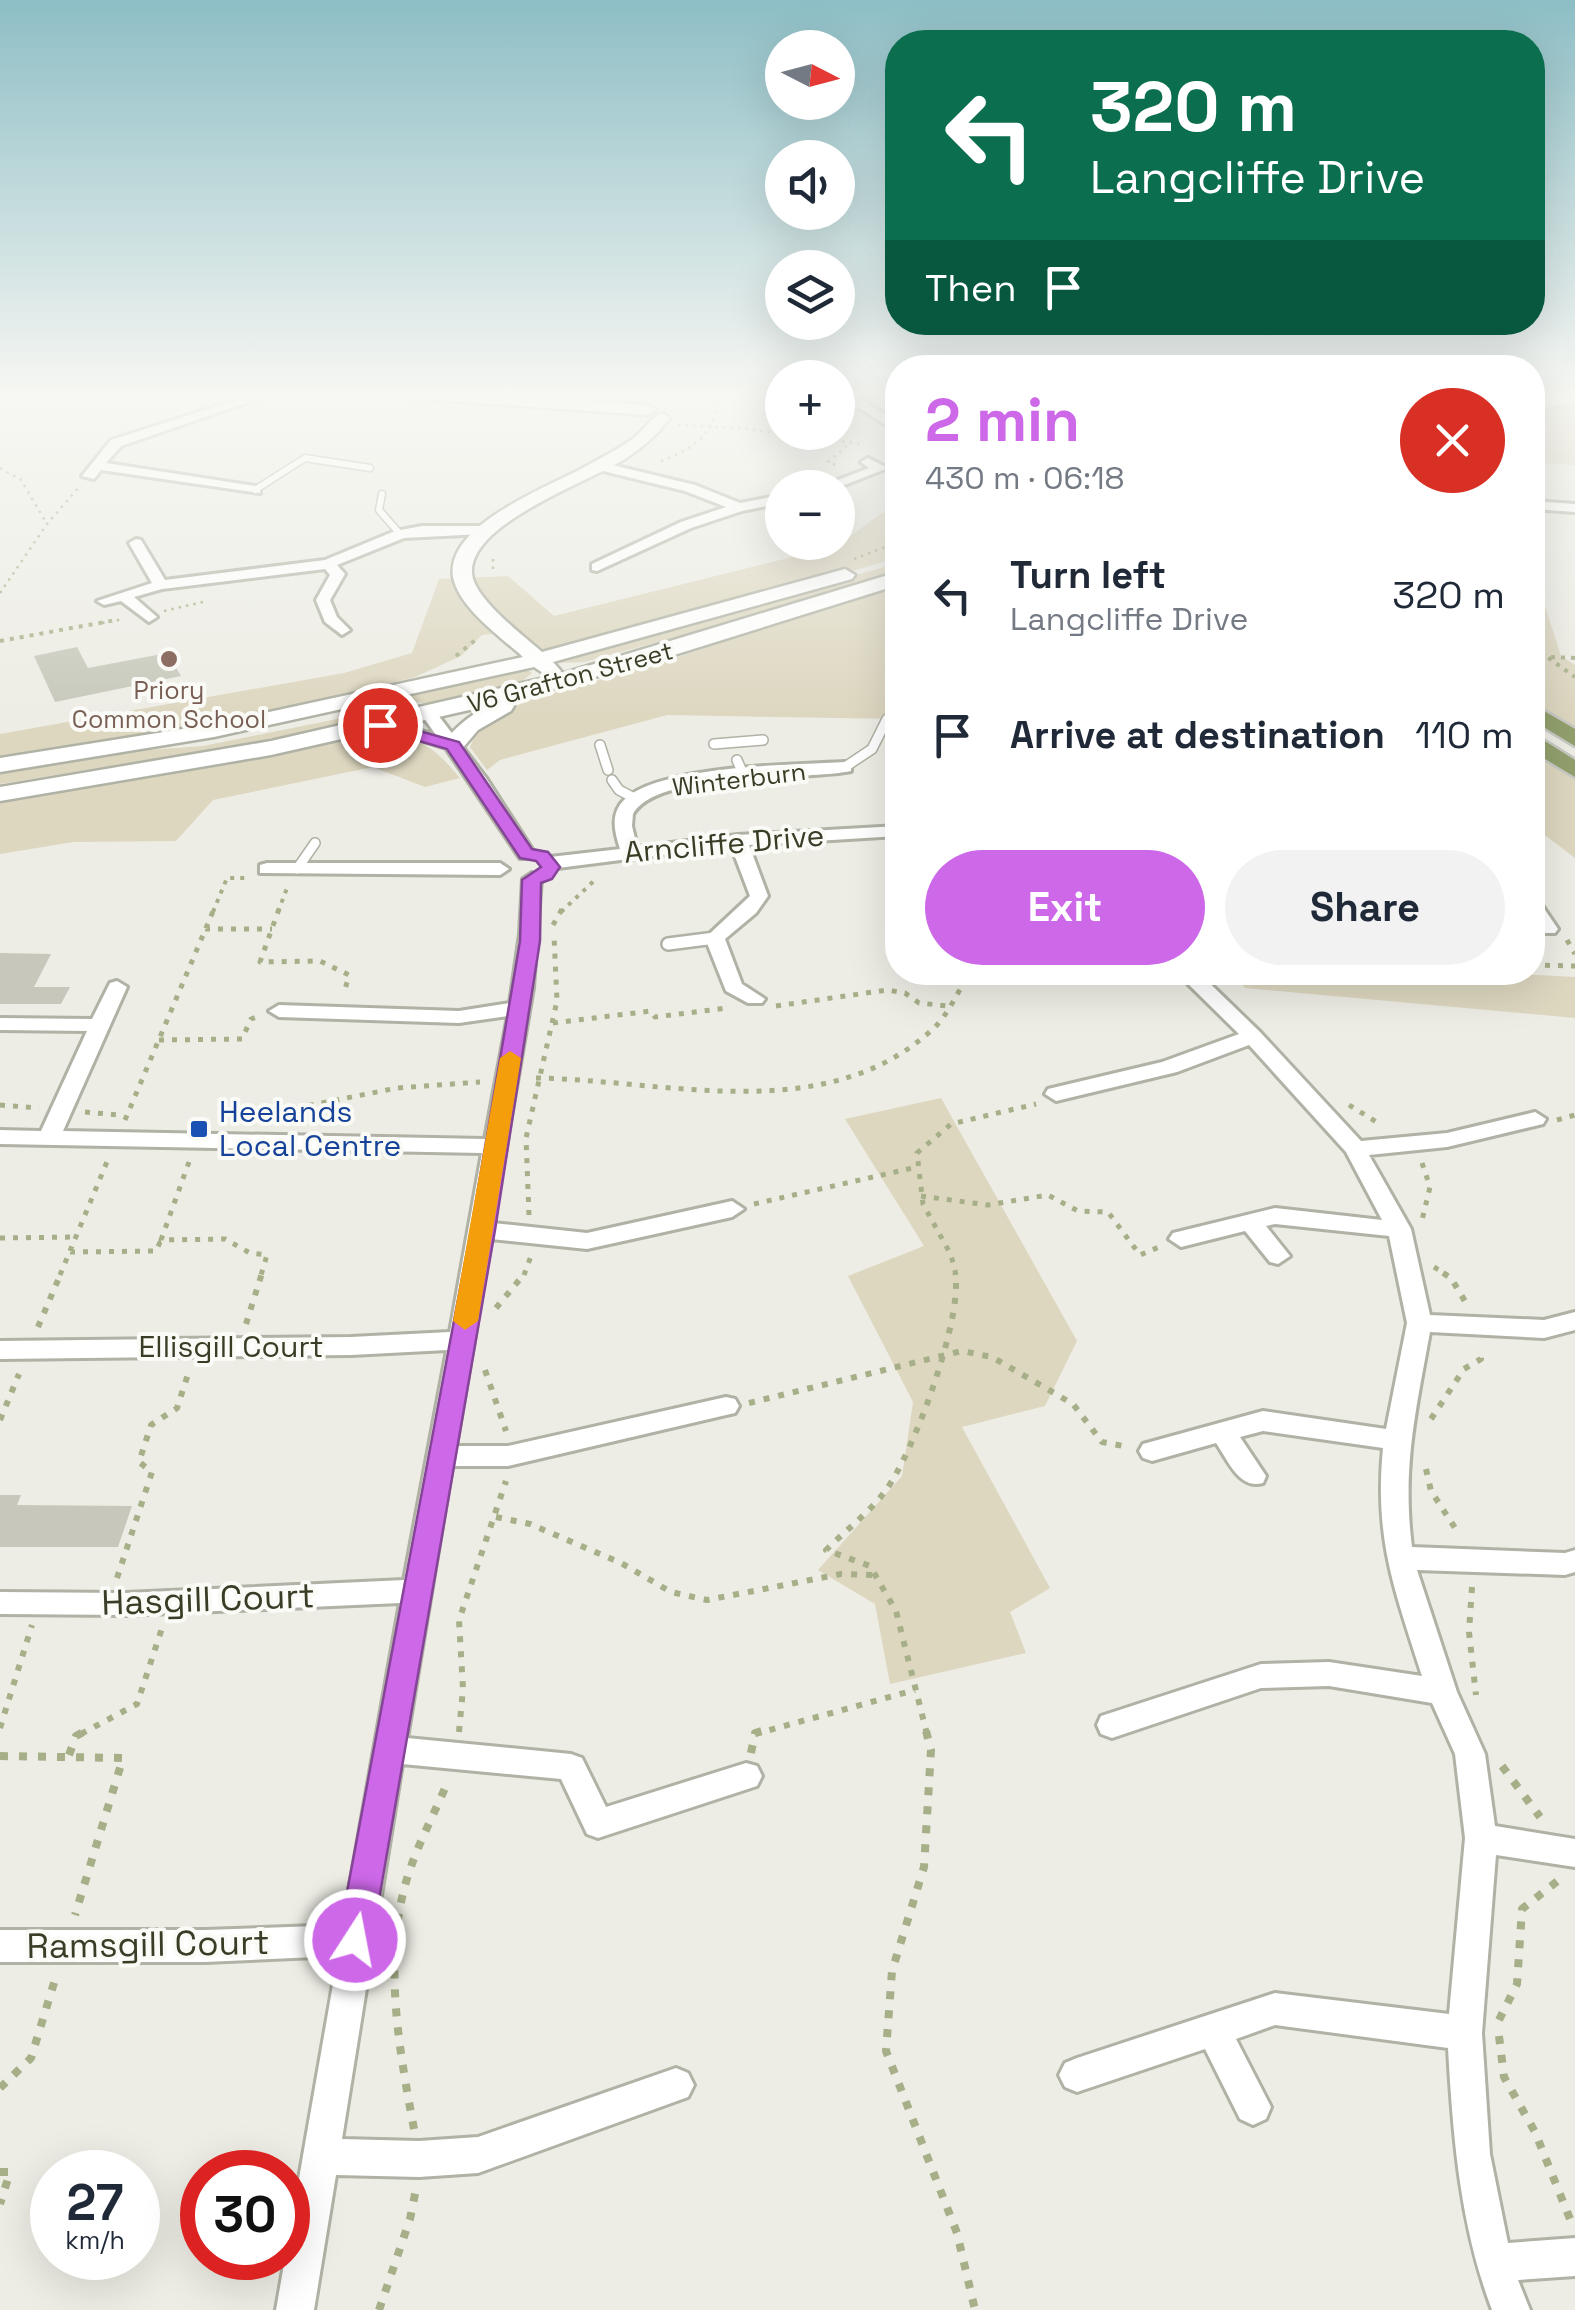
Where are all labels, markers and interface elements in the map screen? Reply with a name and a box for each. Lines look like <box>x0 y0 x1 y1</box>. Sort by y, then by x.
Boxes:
north arrow <box>765 30 855 120</box>
map controls <box>765 30 855 560</box>
text: 320 m <box>1090 62 1297 151</box>
icon: left <box>925 70 1055 200</box>
button: sound <box>765 140 855 230</box>
text: Langcliffe Drive <box>1090 149 1425 206</box>
button: layers <box>765 250 855 340</box>
icon: arrive <box>1036 260 1091 315</box>
text: Then <box>925 264 1016 312</box>
button: + <box>765 360 855 450</box>
text: 2 min <box>925 382 1080 459</box>
button: close <box>1400 388 1505 493</box>
text: 430 m · 06:18 <box>925 458 1125 498</box>
button: − <box>765 470 855 560</box>
text: Turn left <box>1010 551 1166 599</box>
icon: left <box>925 568 980 623</box>
text: 320 m <box>1392 571 1505 619</box>
text: Langcliffe Drive <box>1010 599 1248 639</box>
street label: V6 Grafton Street <box>464 634 676 720</box>
marker: Priory Common School <box>158 648 180 670</box>
place label: Priory Common School <box>72 674 266 735</box>
pin <box>338 683 423 768</box>
icon: arrive <box>353 698 408 753</box>
icon: arrive <box>925 708 980 763</box>
text: Arrive at destination <box>1010 711 1385 759</box>
text: 110 m <box>1415 711 1514 759</box>
street label: Winterburn <box>670 755 808 803</box>
street label: Arncliffe Drive <box>622 815 826 872</box>
button: Exit <box>925 850 1205 965</box>
button: Share <box>1225 850 1505 965</box>
place label: Heelands Local Centre <box>219 1092 401 1165</box>
marker: Heelands Local Centre <box>188 1118 210 1140</box>
street label: Ellisgill Court <box>138 1327 324 1366</box>
street label: Hasgill Court <box>101 1573 315 1625</box>
position arrow <box>303 1888 407 1992</box>
street label: Ramsgill Court <box>26 1920 270 1968</box>
speed limit sign: 30 <box>180 2150 310 2280</box>
text: 27 <box>67 2171 123 2235</box>
text: km/h <box>65 2224 125 2256</box>

